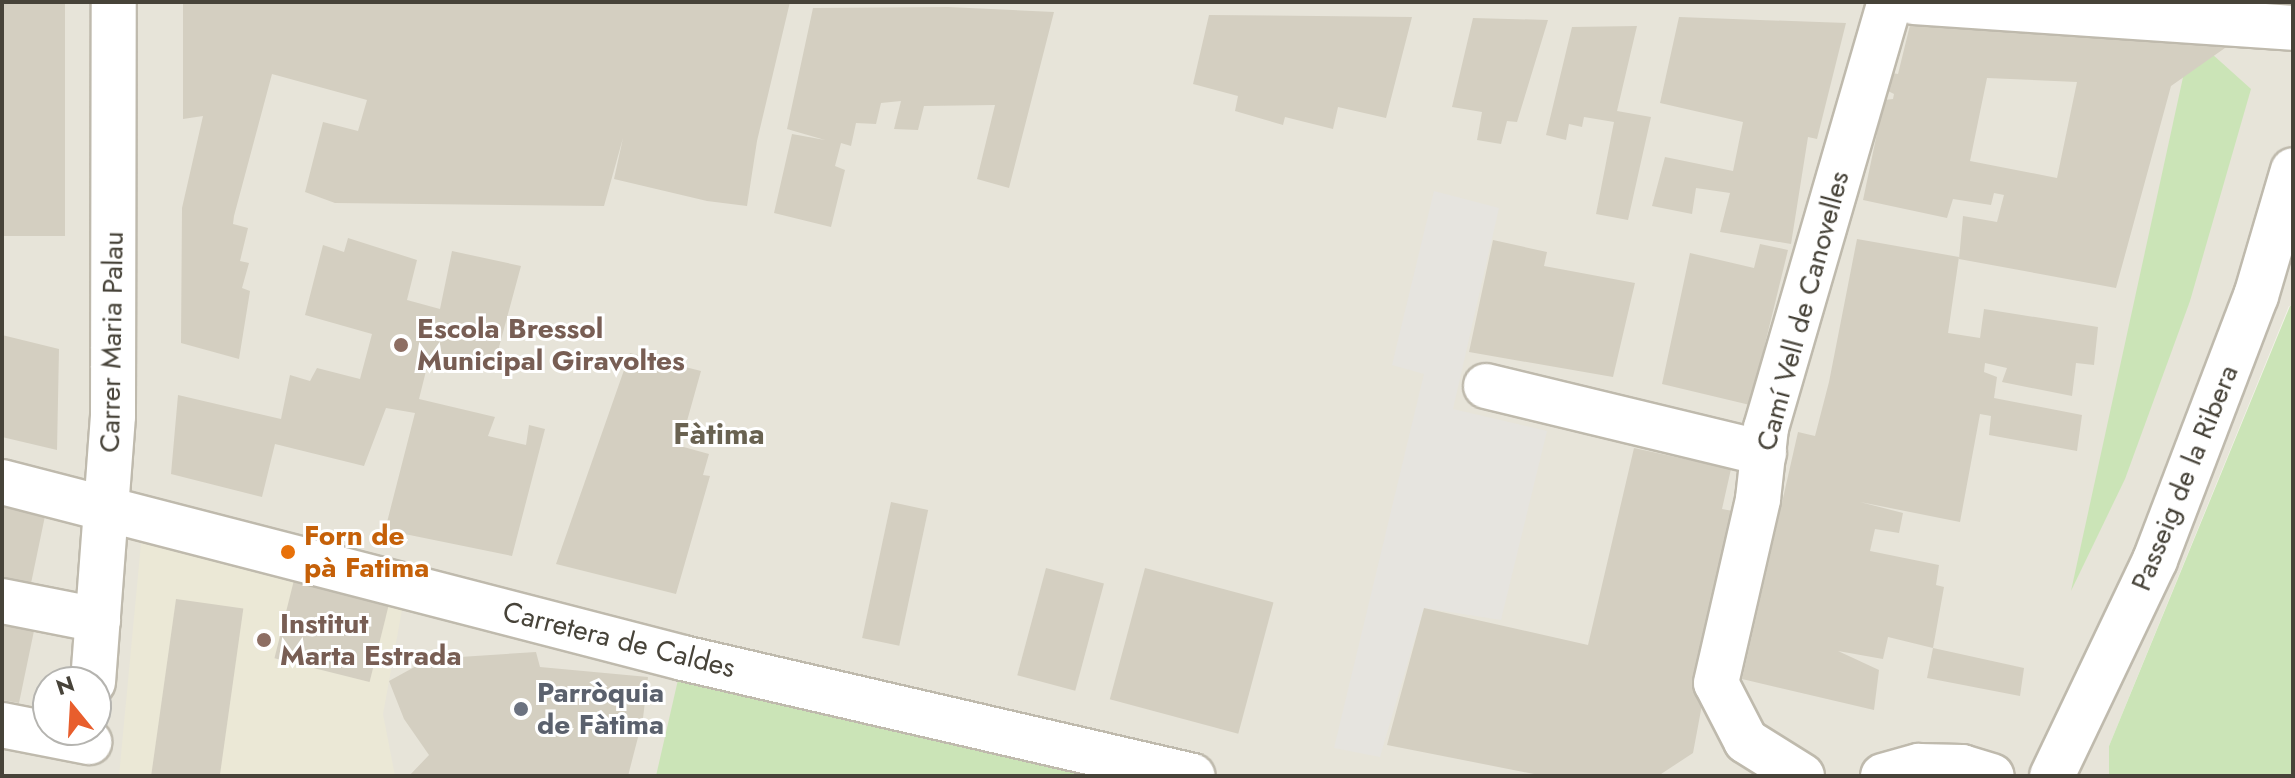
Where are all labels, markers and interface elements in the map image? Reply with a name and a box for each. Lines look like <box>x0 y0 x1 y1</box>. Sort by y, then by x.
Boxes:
street label: Camí Vell de Canovelles <box>1750 168 1856 454</box>
street label: Carrer Maria Palau <box>93 231 131 453</box>
place label: Escola Bressol Municipal Giravoltes <box>417 312 685 378</box>
marker: Escola Bressol Municipal Giravoltes <box>392 336 410 354</box>
street label: Passeig de la Ribera <box>2124 360 2246 596</box>
district label: Fàtima <box>673 416 765 452</box>
place label: Forn de pà Fatima <box>304 519 429 585</box>
marker: Forn de pà Fatima <box>279 543 297 561</box>
street label: Carretera de Caldes <box>499 595 739 685</box>
place label: Institut Marta Estrada <box>280 607 461 673</box>
marker: Institut Marta Estrada <box>255 631 273 649</box>
north arrow <box>32 666 112 746</box>
text: N <box>52 667 78 703</box>
place label: Parròquia de Fàtima <box>537 676 664 742</box>
marker: Parròquia de Fàtima <box>512 700 530 718</box>

